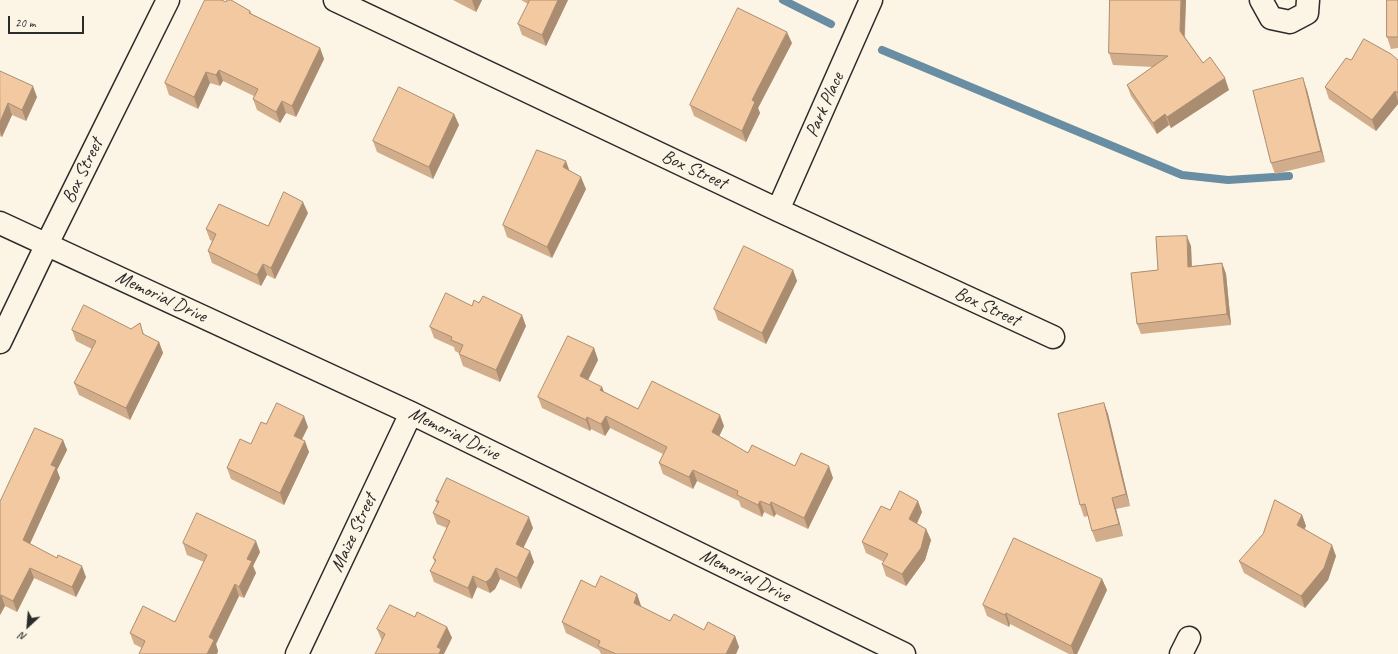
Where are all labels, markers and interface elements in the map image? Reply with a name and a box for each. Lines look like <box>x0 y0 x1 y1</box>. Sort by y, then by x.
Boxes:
scale bar <box>10 8 86 34</box>
text: 20 m <box>15 15 35 31</box>
street label: Park Place <box>801 69 849 141</box>
street label: Box Street <box>58 135 108 207</box>
street label: Box Street <box>658 145 730 195</box>
street label: Memorial Drive <box>112 266 210 328</box>
street label: Box Street <box>951 282 1023 332</box>
street label: Memorial Drive <box>405 402 503 466</box>
street label: Maize Street <box>326 490 382 576</box>
street label: Memorial Drive <box>696 544 794 608</box>
north arrow <box>8 606 48 646</box>
text: N <box>17 629 29 645</box>

